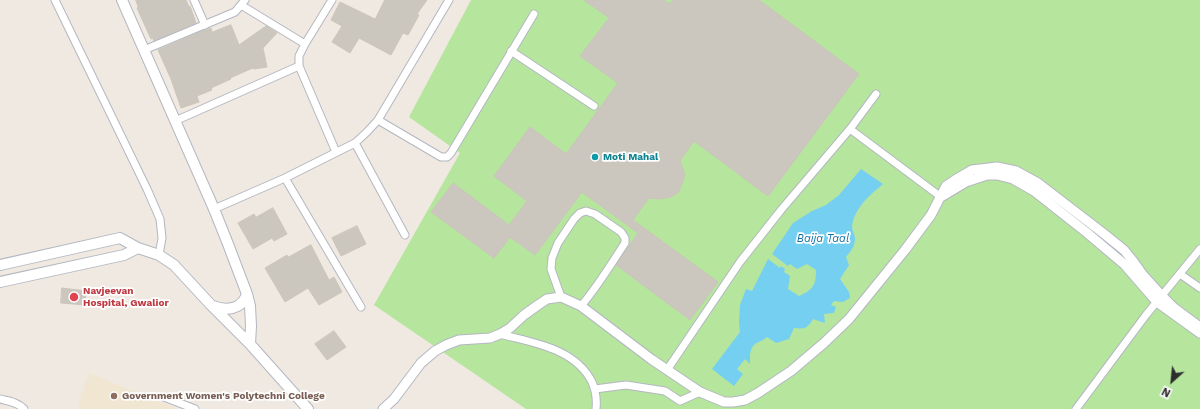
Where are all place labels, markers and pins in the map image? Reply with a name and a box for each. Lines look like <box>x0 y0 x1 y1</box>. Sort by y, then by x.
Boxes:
place label: Moti Mahal <box>603 151 658 163</box>
marker: Moti Mahal <box>590 152 600 162</box>
place label: Navjeevan Hospital, Gwalior <box>83 285 169 308</box>
marker: Navjeevan Hospital, Gwalior <box>68 291 80 303</box>
place label: Government Women's Polytechni College <box>122 390 325 402</box>
marker: Government Women's Polytechni College <box>109 391 119 401</box>

